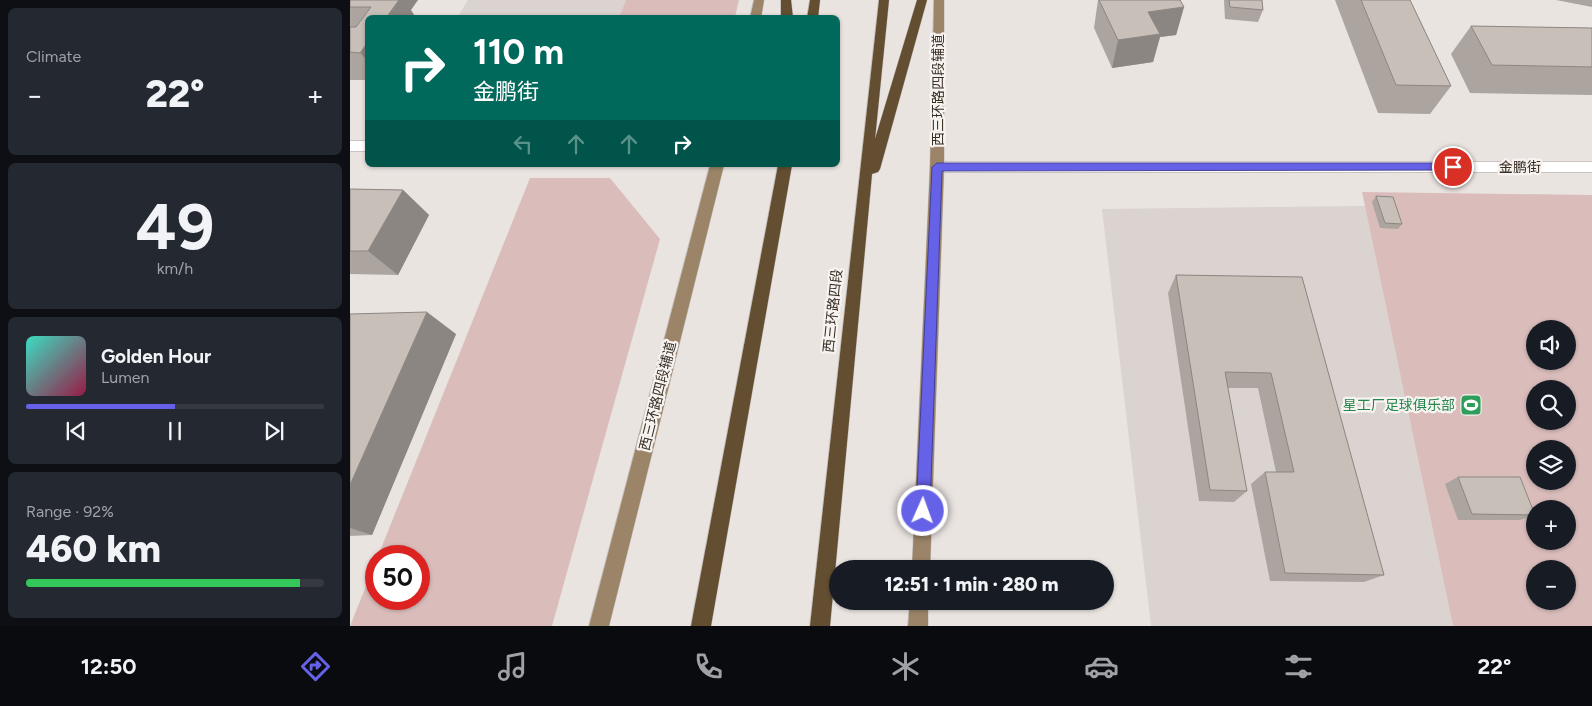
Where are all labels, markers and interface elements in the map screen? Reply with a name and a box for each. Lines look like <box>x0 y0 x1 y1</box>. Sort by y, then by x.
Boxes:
text: 110 m <box>473 31 564 73</box>
street label: 西三环路四段辅道 <box>930 34 947 146</box>
icon: right <box>390 35 455 100</box>
text: Climate <box>26 47 81 66</box>
text: 22° <box>145 71 205 117</box>
text: − <box>26 78 43 112</box>
text: + <box>307 78 324 112</box>
text: 金鹏街 <box>473 78 539 105</box>
icon: left <box>509 130 537 158</box>
icon: ahead <box>562 130 590 158</box>
icon: ahead <box>615 130 643 158</box>
icon: right <box>668 130 696 158</box>
pin <box>1432 146 1474 188</box>
icon: arrive <box>1439 153 1467 181</box>
street label: 金鹏街 <box>1499 159 1541 176</box>
text: 49 <box>136 187 214 265</box>
text: km/h <box>157 259 193 278</box>
street label: 西三环路四段 <box>820 268 846 354</box>
map controls <box>1526 320 1576 610</box>
button: sound <box>1526 320 1576 370</box>
street label: 西三环路四段辅道 <box>636 340 680 452</box>
text: Golden Hour <box>101 345 211 368</box>
text: Lumen <box>101 368 150 387</box>
button: search <box>1526 380 1576 430</box>
sports icon: 星工厂足球俱乐部 <box>1459 393 1483 417</box>
place label: 星工厂足球俱乐部 <box>1343 397 1455 414</box>
icon: previous <box>62 417 90 445</box>
icon: pause <box>161 417 189 445</box>
icon: next <box>260 417 288 445</box>
button: layers <box>1526 440 1576 490</box>
position arrow <box>896 484 948 536</box>
button: + <box>1526 500 1576 550</box>
text: Range · 92% <box>26 502 114 521</box>
text: 460 km <box>26 526 161 572</box>
speed limit sign: 50 <box>365 545 430 610</box>
button: − <box>1526 560 1576 610</box>
text: 12:51 · 1 min · 280 m <box>884 573 1059 596</box>
icon: directions <box>298 649 333 684</box>
icon: music <box>495 649 530 684</box>
icon: phone <box>691 649 726 684</box>
icon: climate <box>888 649 923 684</box>
icon: car <box>1084 649 1119 684</box>
icon: filters <box>1281 649 1316 684</box>
text: 12:50 <box>81 653 136 680</box>
text: 22° <box>1477 653 1511 680</box>

